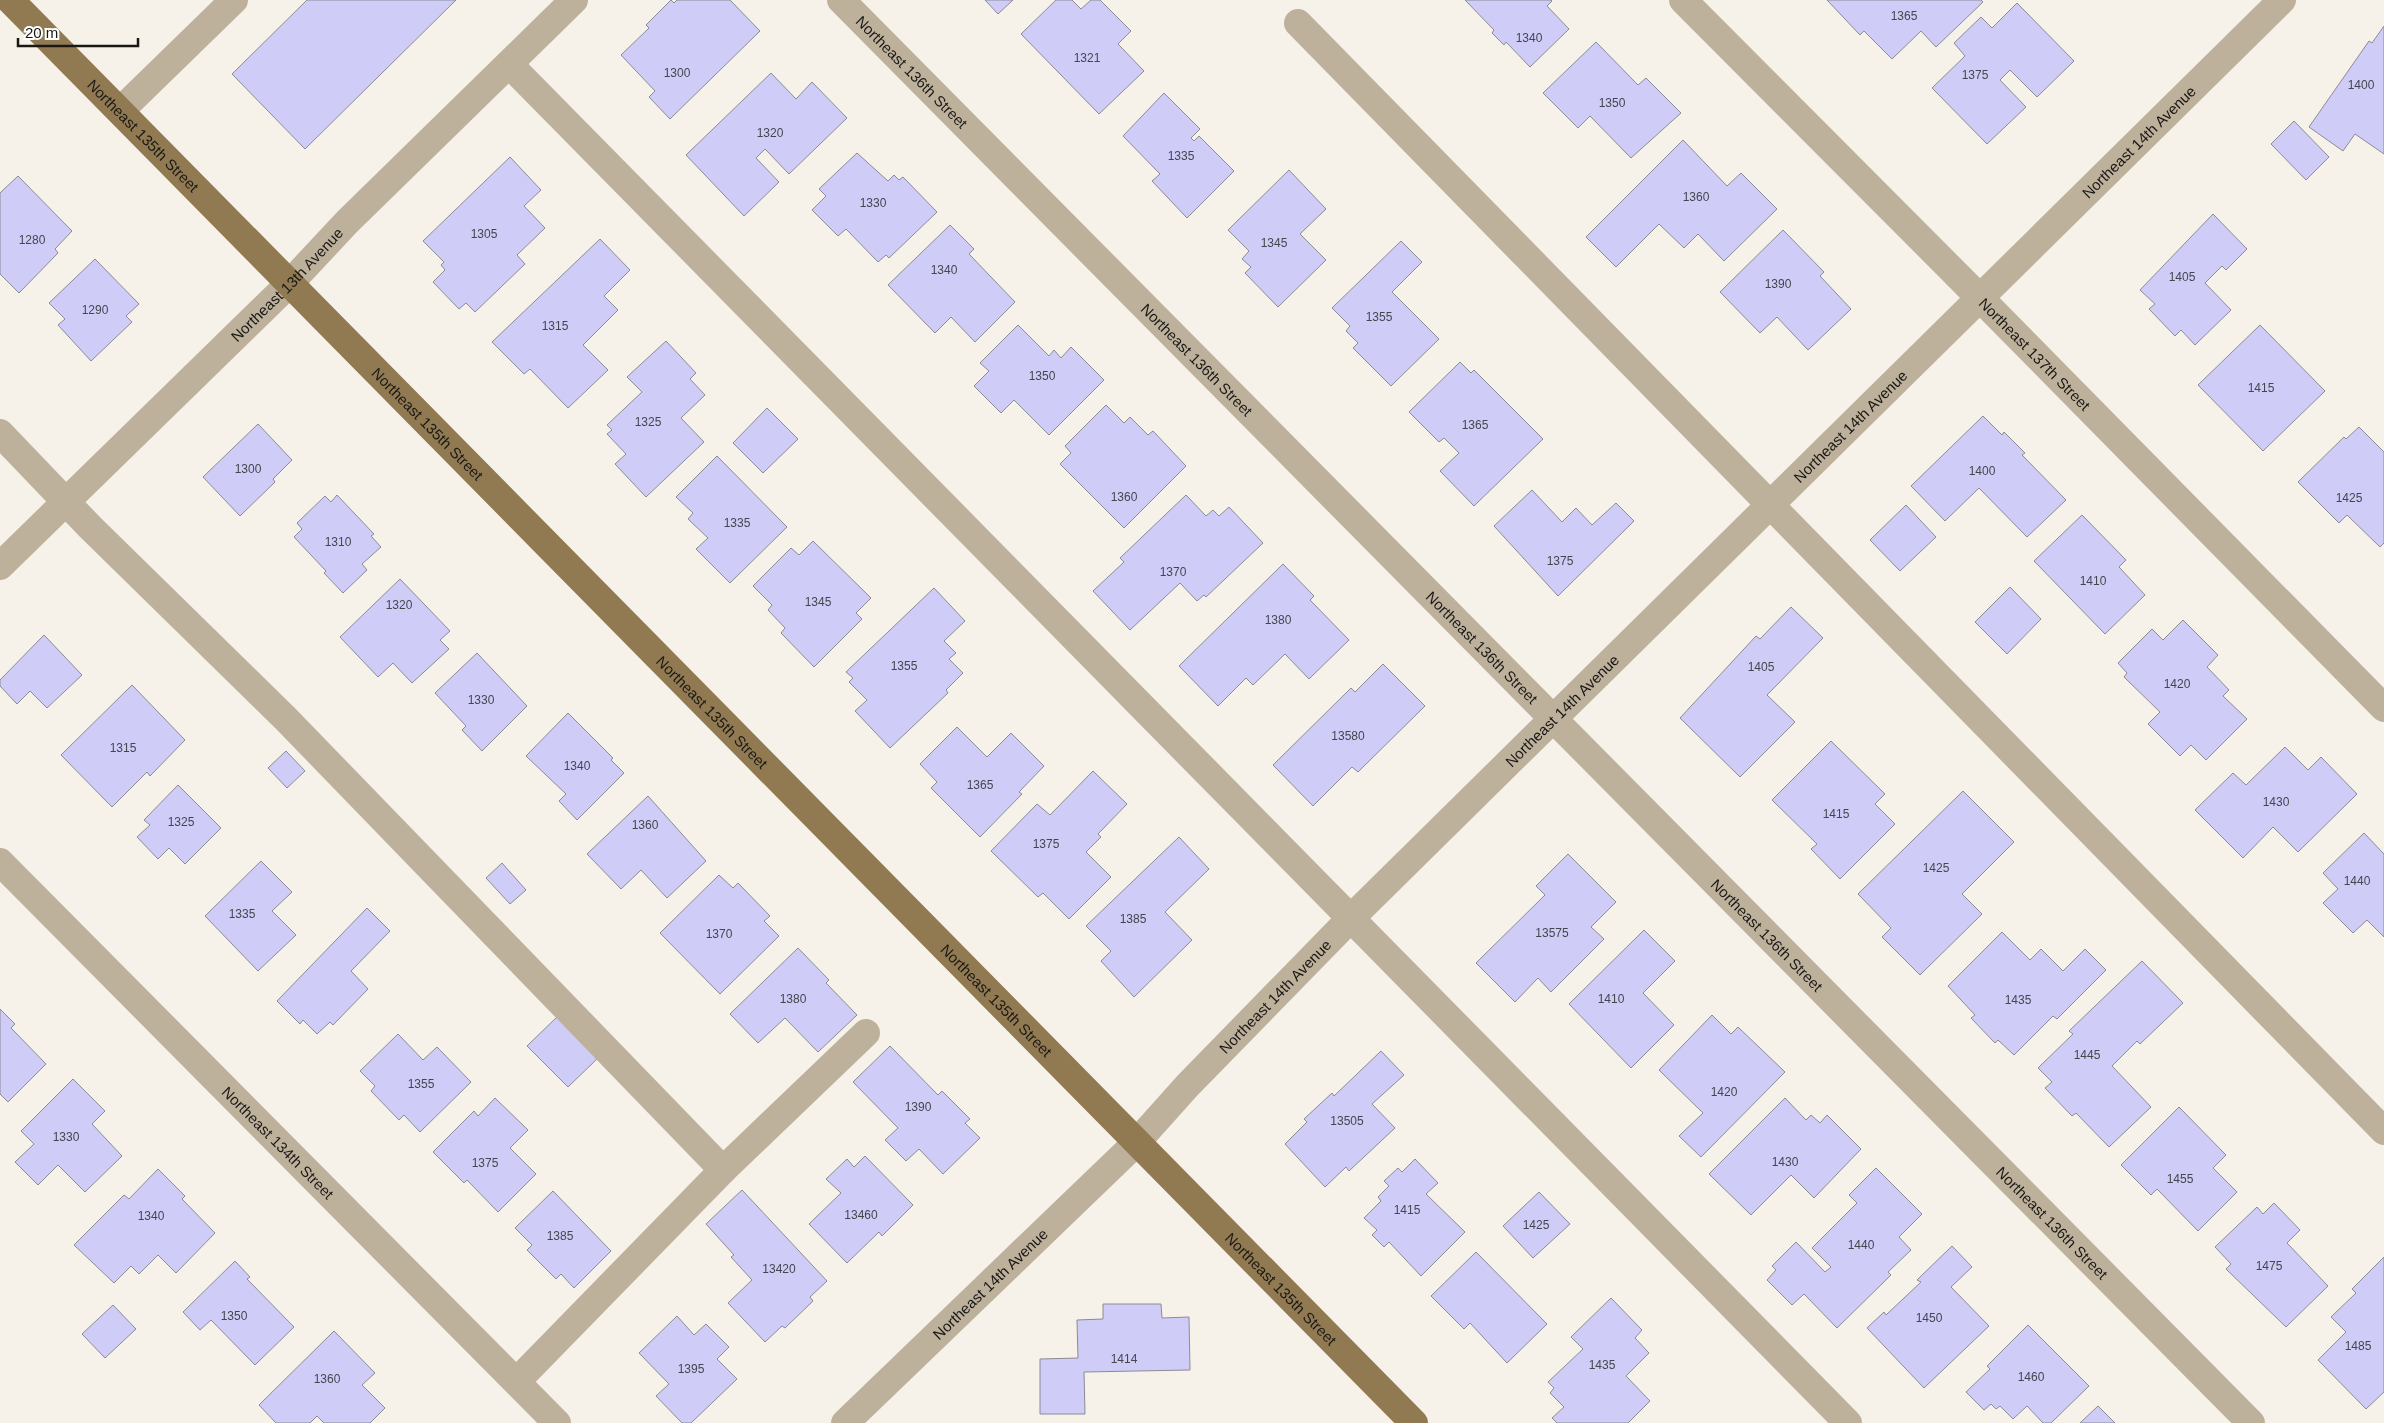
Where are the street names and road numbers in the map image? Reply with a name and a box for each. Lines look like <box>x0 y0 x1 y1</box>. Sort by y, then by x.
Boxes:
street label: Northeast 136th Street <box>853 12 972 132</box>
street label: Northeast 135th Street <box>84 76 203 196</box>
street label: Northeast 14th Avenue <box>2078 82 2199 201</box>
street label: Northeast 13th Avenue <box>227 224 346 345</box>
street label: Northeast 137th Street <box>1976 294 2095 414</box>
street label: Northeast 136th Street <box>1138 300 1257 420</box>
street label: Northeast 135th Street <box>369 364 488 484</box>
street label: Northeast 14th Avenue <box>1790 366 1910 485</box>
street label: Northeast 136th Street <box>1423 588 1542 707</box>
street label: Northeast 14th Avenue <box>1501 651 1622 770</box>
street label: Northeast 135th Street <box>653 652 772 772</box>
street label: Northeast 136th Street <box>1708 875 1827 995</box>
street label: Northeast 14th Avenue <box>1215 936 1334 1057</box>
street label: Northeast 135th Street <box>938 940 1056 1060</box>
street label: Northeast 134th Street <box>219 1083 338 1202</box>
street label: Northeast 136th Street <box>1993 1163 2112 1283</box>
street label: Northeast 14th Avenue <box>929 1225 1051 1343</box>
street label: Northeast 135th Street <box>1222 1229 1341 1349</box>

